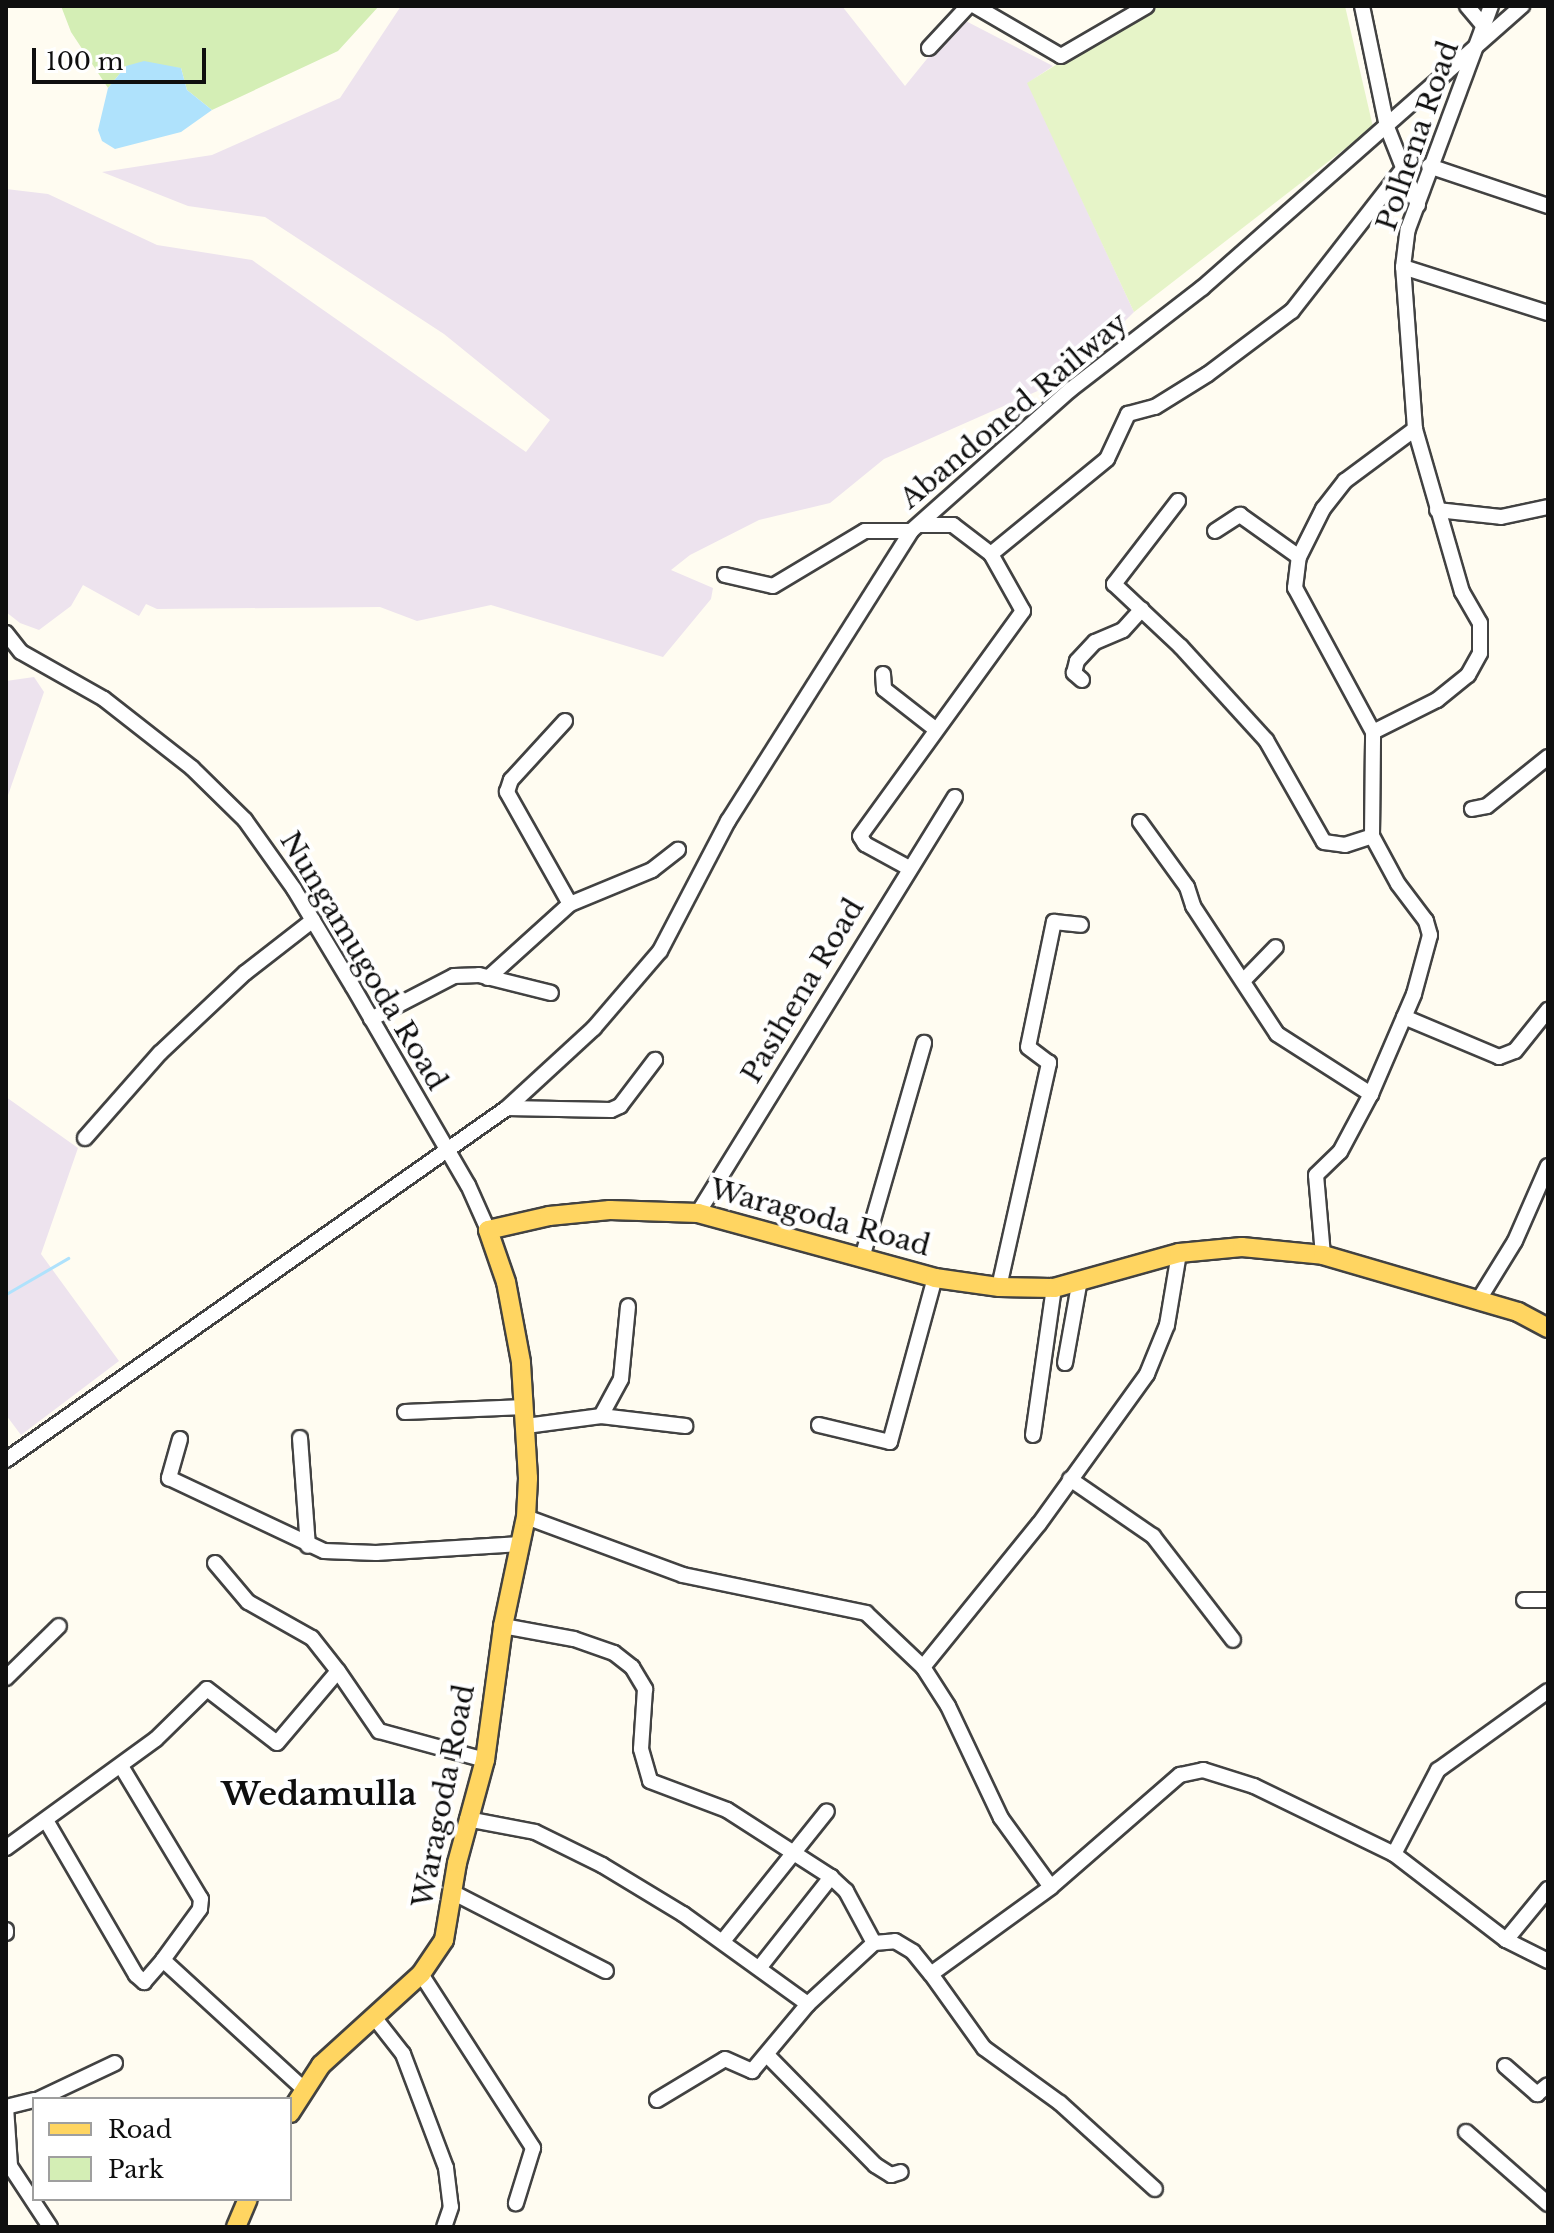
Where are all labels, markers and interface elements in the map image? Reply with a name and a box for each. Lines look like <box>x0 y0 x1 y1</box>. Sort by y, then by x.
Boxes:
scale bar <box>36 32 210 82</box>
street label: Polhena Road <box>1370 37 1466 235</box>
text: 100 m <box>46 47 124 76</box>
street label: Abandoned Railway <box>893 306 1135 516</box>
street label: Nungamugoda Road <box>272 826 454 1096</box>
street label: Pasihena Road <box>735 893 871 1089</box>
street label: Waragoda Road <box>706 1172 934 1264</box>
street label: Waragoda Road <box>406 1682 482 1910</box>
district label: Wedamulla <box>221 1775 417 1813</box>
legend <box>32 2097 292 2201</box>
text: Road <box>108 2115 172 2144</box>
text: Park <box>108 2155 164 2184</box>

